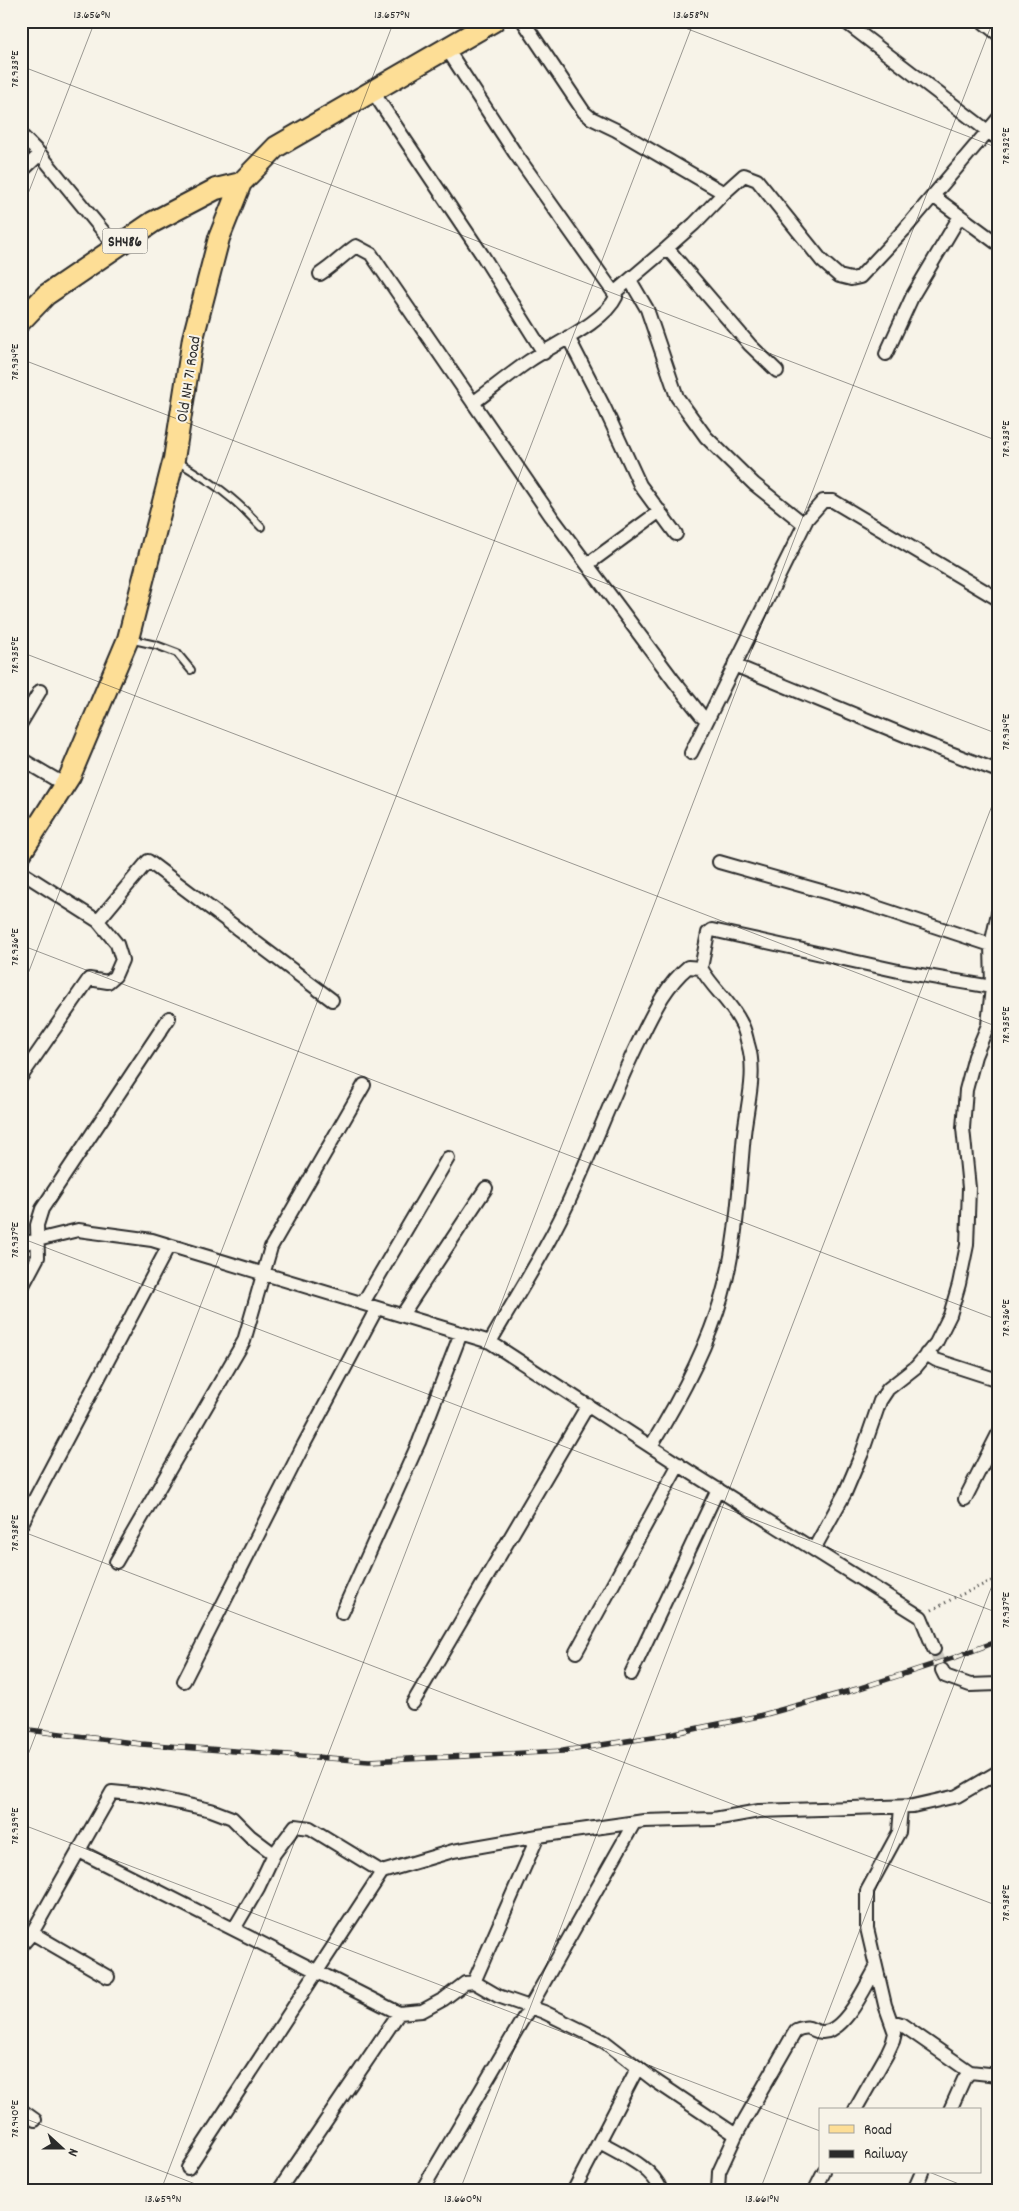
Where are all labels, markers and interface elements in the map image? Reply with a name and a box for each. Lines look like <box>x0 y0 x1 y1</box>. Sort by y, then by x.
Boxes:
text: 13.656°N <box>73 7 111 24</box>
text: 13.657°N <box>374 7 410 24</box>
text: 13.658°N <box>673 7 709 24</box>
text: 78.933°E <box>7 50 24 87</box>
text: 78.932°E <box>998 127 1015 164</box>
road number: SH486 <box>102 228 148 254</box>
street label: Old NH 71 Road <box>171 335 208 424</box>
text: 78.934°E <box>7 343 24 380</box>
text: 78.933°E <box>998 420 1015 457</box>
text: 78.935°E <box>7 636 24 674</box>
text: 78.934°E <box>998 713 1015 750</box>
text: 78.936°E <box>7 928 24 966</box>
text: 78.935°E <box>998 1006 1015 1044</box>
text: 78.937°E <box>7 1221 24 1258</box>
text: 78.936°E <box>998 1299 1015 1337</box>
text: 78.938°E <box>7 1514 24 1551</box>
text: 78.937°E <box>998 1591 1015 1628</box>
text: 78.939°E <box>7 1807 24 1845</box>
text: 78.938°E <box>998 1884 1015 1921</box>
text: 78.940°E <box>7 2100 24 2138</box>
legend <box>819 2108 982 2174</box>
text: Road <box>864 2120 892 2142</box>
north arrow <box>38 2124 88 2174</box>
text: Railway <box>864 2144 908 2166</box>
text: N <box>62 2145 83 2159</box>
text: 13.659°N <box>145 2191 181 2208</box>
text: 13.660°N <box>444 2191 482 2208</box>
text: 13.661°N <box>745 2191 779 2208</box>

